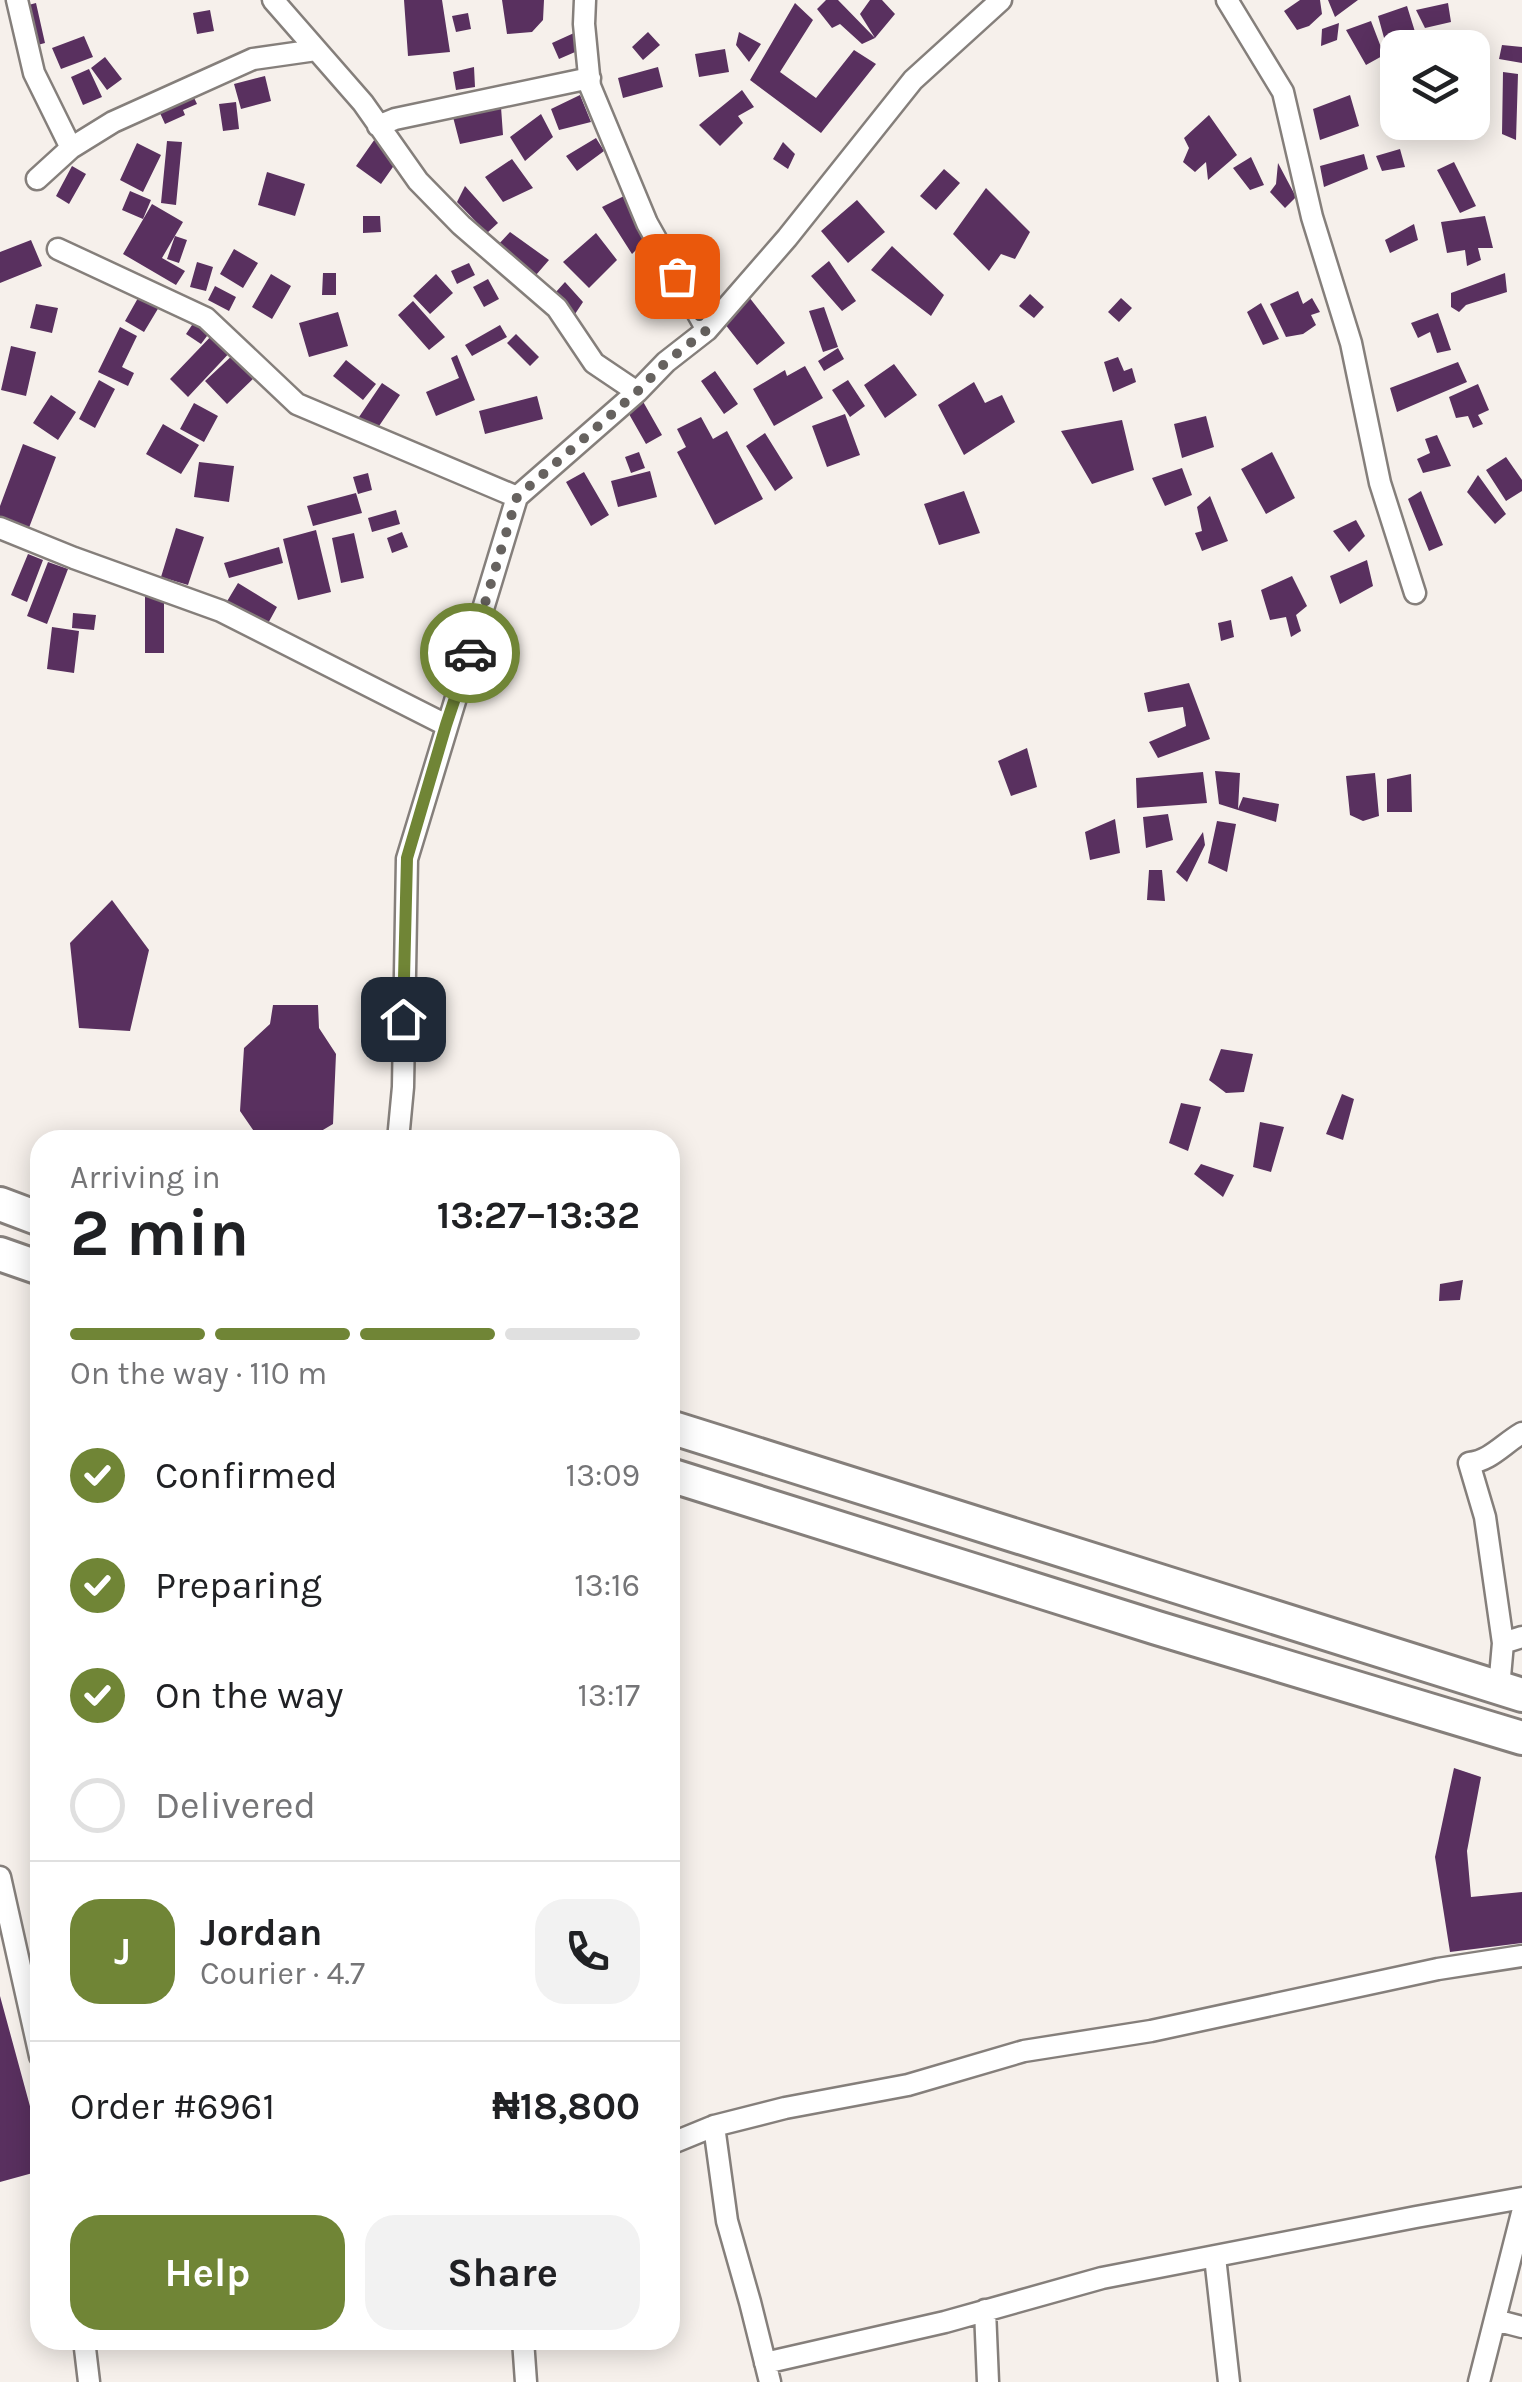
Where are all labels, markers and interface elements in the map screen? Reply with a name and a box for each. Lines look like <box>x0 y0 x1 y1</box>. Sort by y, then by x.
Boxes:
map controls <box>1380 30 1490 140</box>
button: layers <box>1380 30 1490 140</box>
pin <box>635 234 720 319</box>
icon: bag <box>650 249 705 304</box>
courier <box>420 603 520 703</box>
icon: car <box>443 626 498 681</box>
pin <box>361 977 446 1062</box>
icon: home <box>376 992 431 1047</box>
text: Arriving in <box>70 1159 221 1196</box>
text: 13:27–13:32 <box>437 1193 640 1238</box>
text: 2 min <box>70 1195 249 1271</box>
text: On the way · 110 m <box>70 1355 327 1392</box>
icon: check <box>70 1448 125 1503</box>
text: Confirmed <box>155 1453 338 1498</box>
text: 13:09 <box>566 1457 640 1494</box>
icon: check <box>70 1558 125 1613</box>
text: Preparing <box>155 1563 322 1608</box>
text: 13:16 <box>574 1567 640 1604</box>
icon: check <box>70 1668 125 1723</box>
text: On the way <box>155 1673 343 1718</box>
text: 13:17 <box>578 1677 640 1714</box>
text: Delivered <box>155 1783 316 1828</box>
button: phone <box>535 1899 640 2004</box>
text: Jordan <box>200 1910 323 1955</box>
text: J <box>114 1929 131 1974</box>
text: Courier · 4.7 <box>200 1955 365 1992</box>
text: Order #6961 <box>70 2084 275 2129</box>
text: ₦18,800 <box>492 2084 640 2129</box>
button: Help <box>70 2215 345 2330</box>
button: Share <box>365 2215 640 2330</box>

